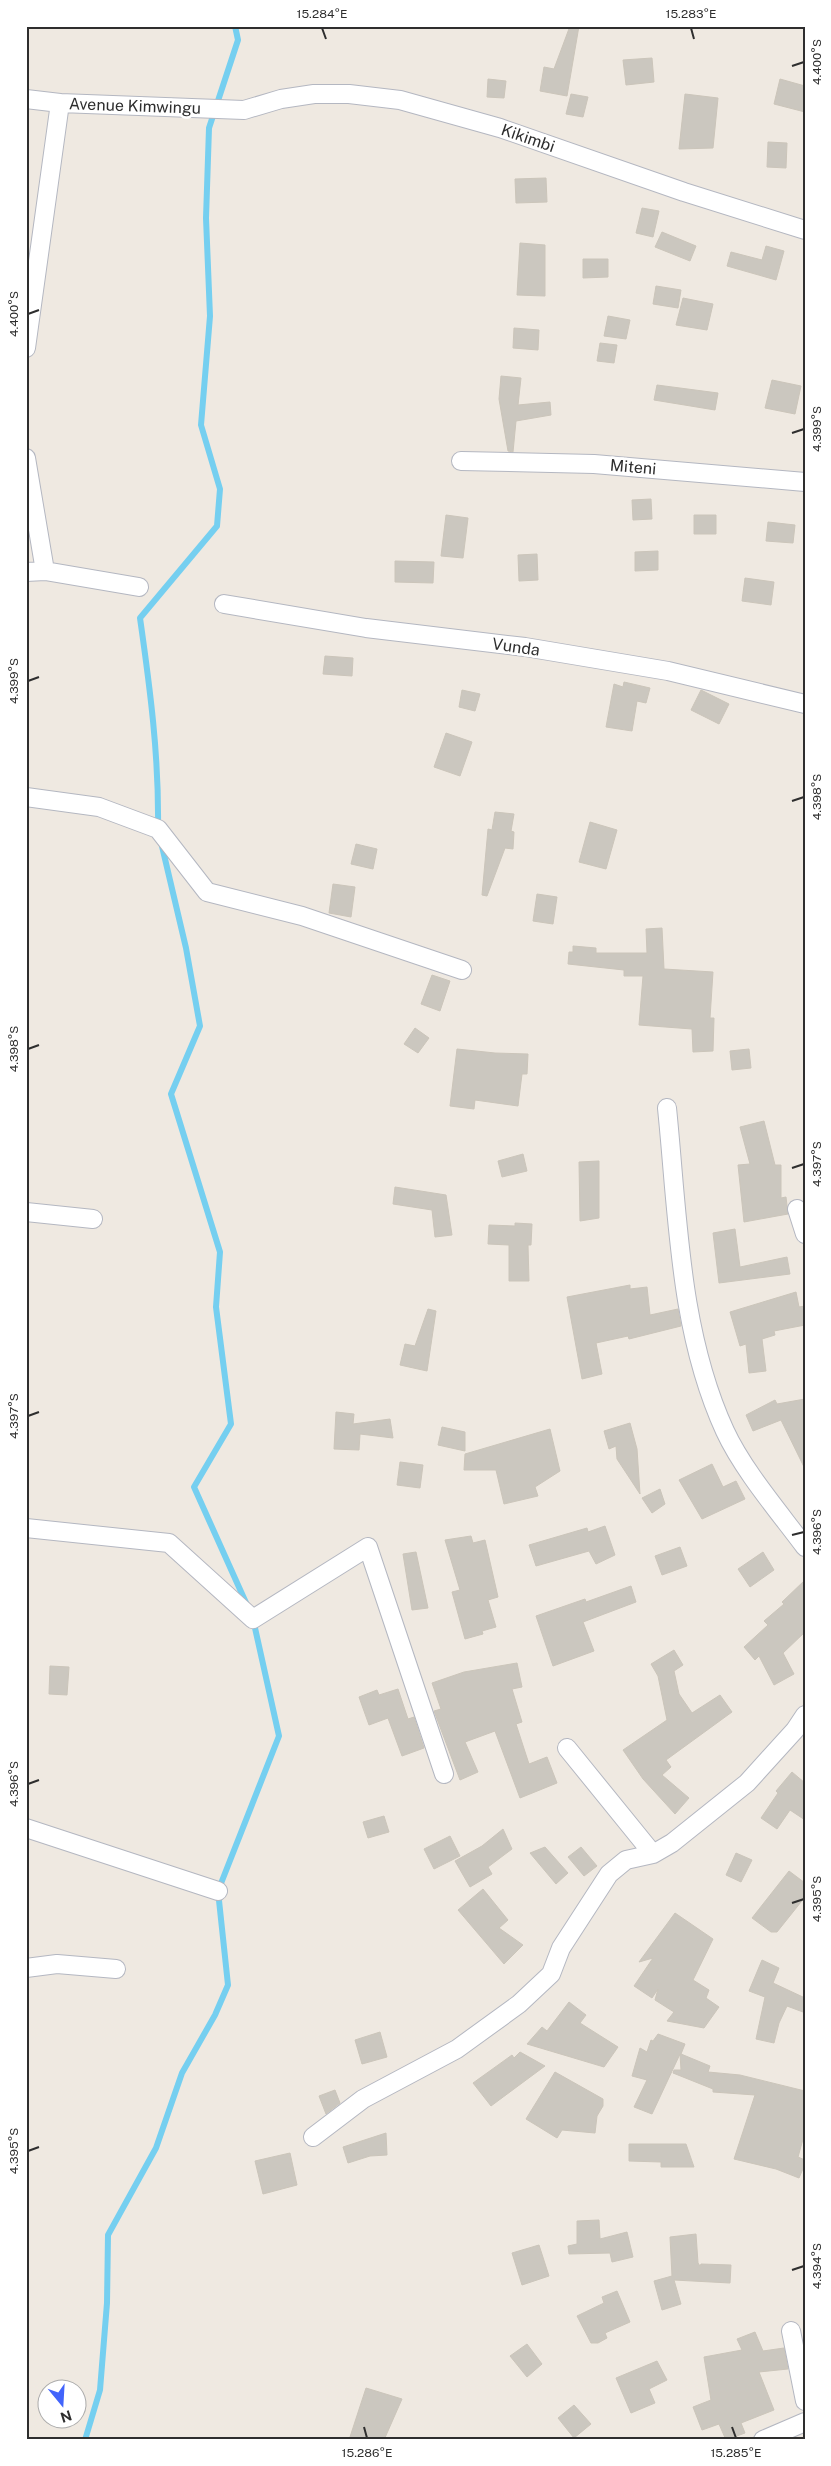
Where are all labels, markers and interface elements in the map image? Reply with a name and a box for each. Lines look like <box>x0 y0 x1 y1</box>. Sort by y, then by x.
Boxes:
text: 15.284°E <box>297 7 347 21</box>
text: 15.283°E <box>666 7 716 21</box>
text: 4.400°S <box>810 39 824 85</box>
street label: Avenue Kimwingu <box>69 94 201 118</box>
street label: Kikimbi <box>499 120 557 156</box>
text: 4.400°S <box>7 291 21 337</box>
text: 4.399°S <box>810 406 824 452</box>
street label: Miteni <box>609 456 657 478</box>
street label: Vunda <box>491 634 541 660</box>
text: 4.399°S <box>7 658 21 704</box>
text: 4.398°S <box>810 774 824 820</box>
text: 4.398°S <box>7 1026 21 1072</box>
text: 4.397°S <box>810 1141 824 1187</box>
text: 4.397°S <box>7 1393 21 1439</box>
text: 4.396°S <box>810 1509 824 1555</box>
text: 4.396°S <box>7 1761 21 1807</box>
text: 4.395°S <box>810 1876 824 1922</box>
text: 4.395°S <box>7 2128 21 2174</box>
text: 4.394°S <box>810 2243 824 2289</box>
north arrow <box>38 2378 88 2428</box>
text: N <box>58 2407 74 2426</box>
text: 15.286°E <box>342 2446 392 2460</box>
text: 15.285°E <box>710 2446 762 2460</box>

